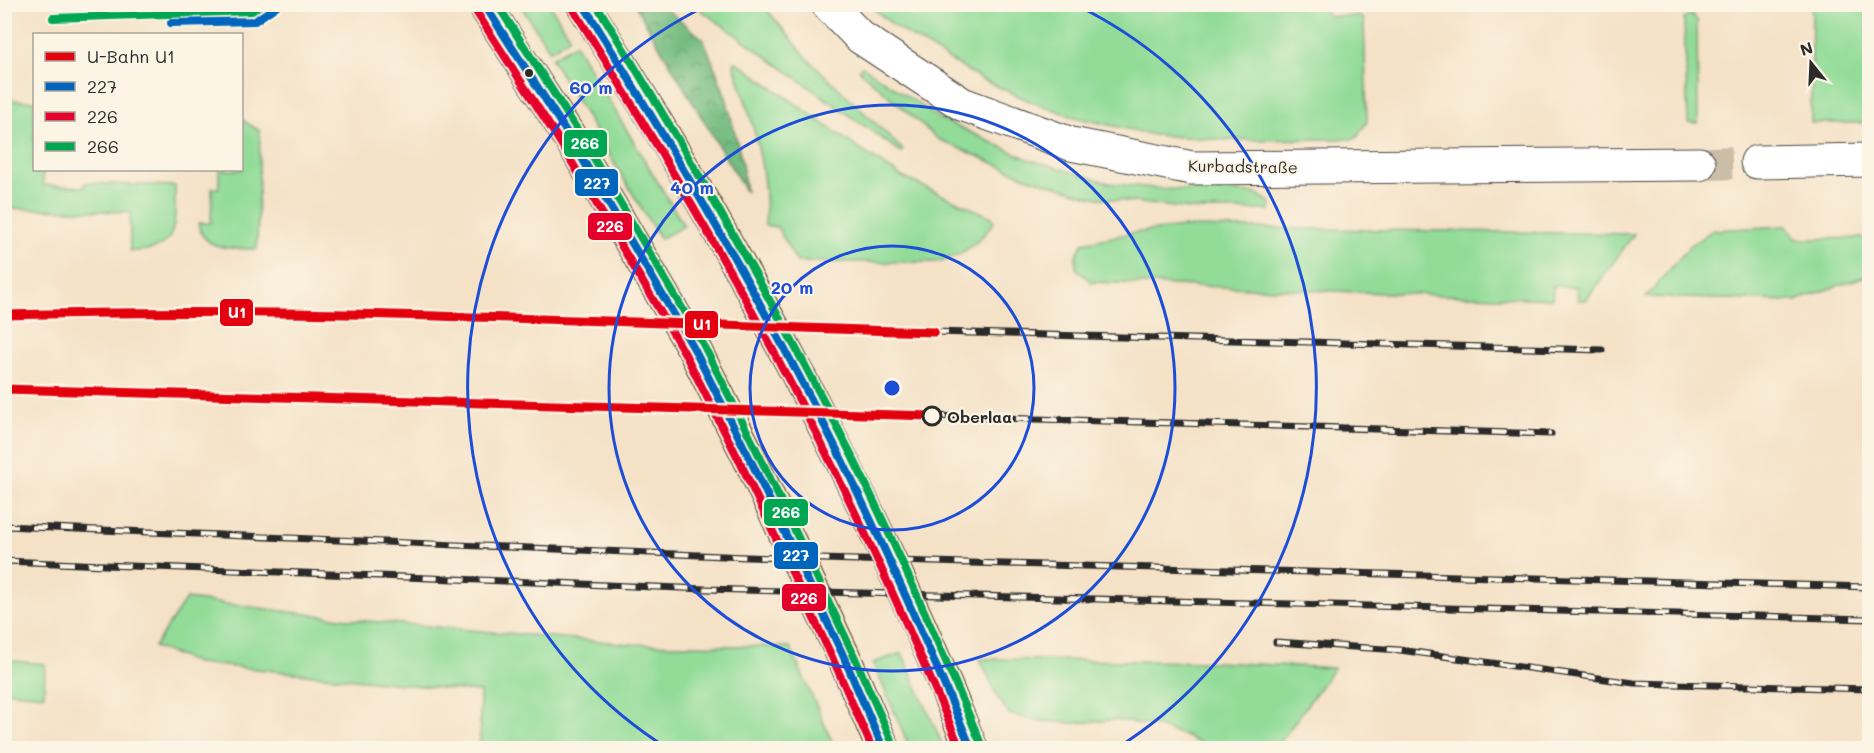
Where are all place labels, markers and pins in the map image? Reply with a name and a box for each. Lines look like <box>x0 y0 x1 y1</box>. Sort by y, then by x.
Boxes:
unlabelled marker <box>523 67 535 79</box>
centre of rings <box>882 378 902 398</box>
marker: Oberlaa <box>922 406 942 426</box>
place label: Oberlaa <box>947 406 1012 427</box>

